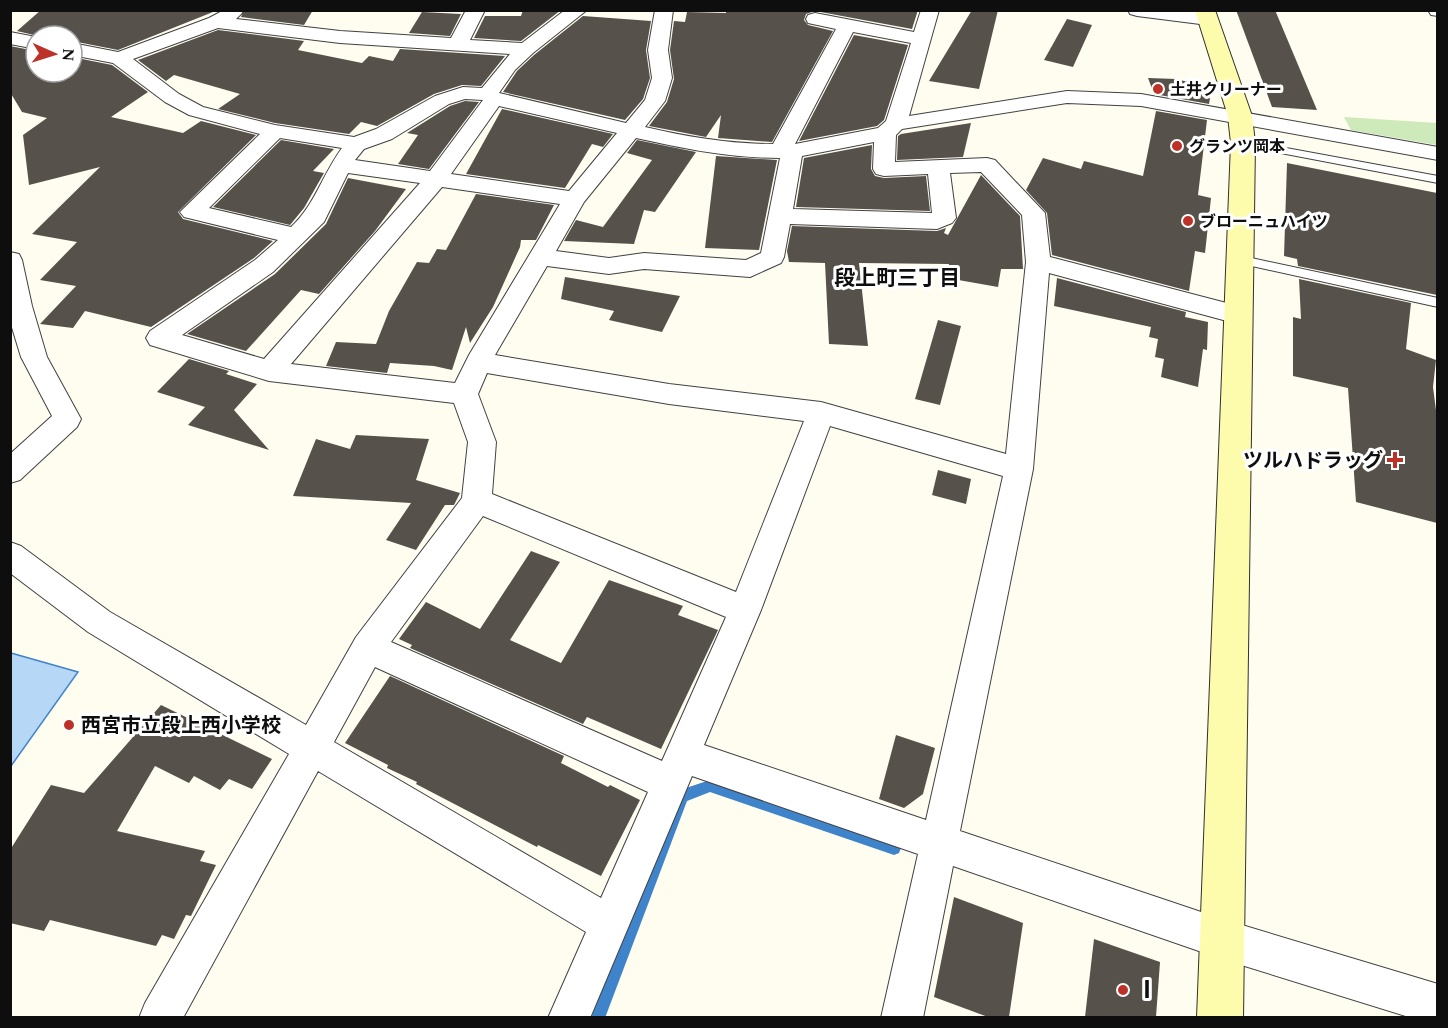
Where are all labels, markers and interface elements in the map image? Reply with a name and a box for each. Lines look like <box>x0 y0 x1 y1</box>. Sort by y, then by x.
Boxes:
north arrow <box>24 24 84 84</box>
text: N <box>56 48 80 62</box>
place label: 土井クリーナー <box>1170 78 1282 102</box>
marker: 土井クリーナー <box>1151 82 1165 96</box>
place label: グランツ岡本 <box>1189 135 1285 159</box>
marker: グランツ岡本 <box>1170 139 1184 153</box>
place label: ブローニュハイツ <box>1200 210 1328 234</box>
marker: ブローニュハイツ <box>1181 214 1195 228</box>
district label: 段上町三丁目 <box>834 263 960 295</box>
place label: ツルハドラッグ <box>1243 446 1383 476</box>
marker: ツルハドラッグ <box>1388 453 1402 467</box>
place label: 西宮市立段上西小学校 <box>81 711 281 741</box>
marker: 西宮市立段上西小学校 <box>62 718 76 732</box>
place label: Ⅰ <box>1135 973 1159 1009</box>
marker: Ⅰ <box>1116 983 1130 997</box>

